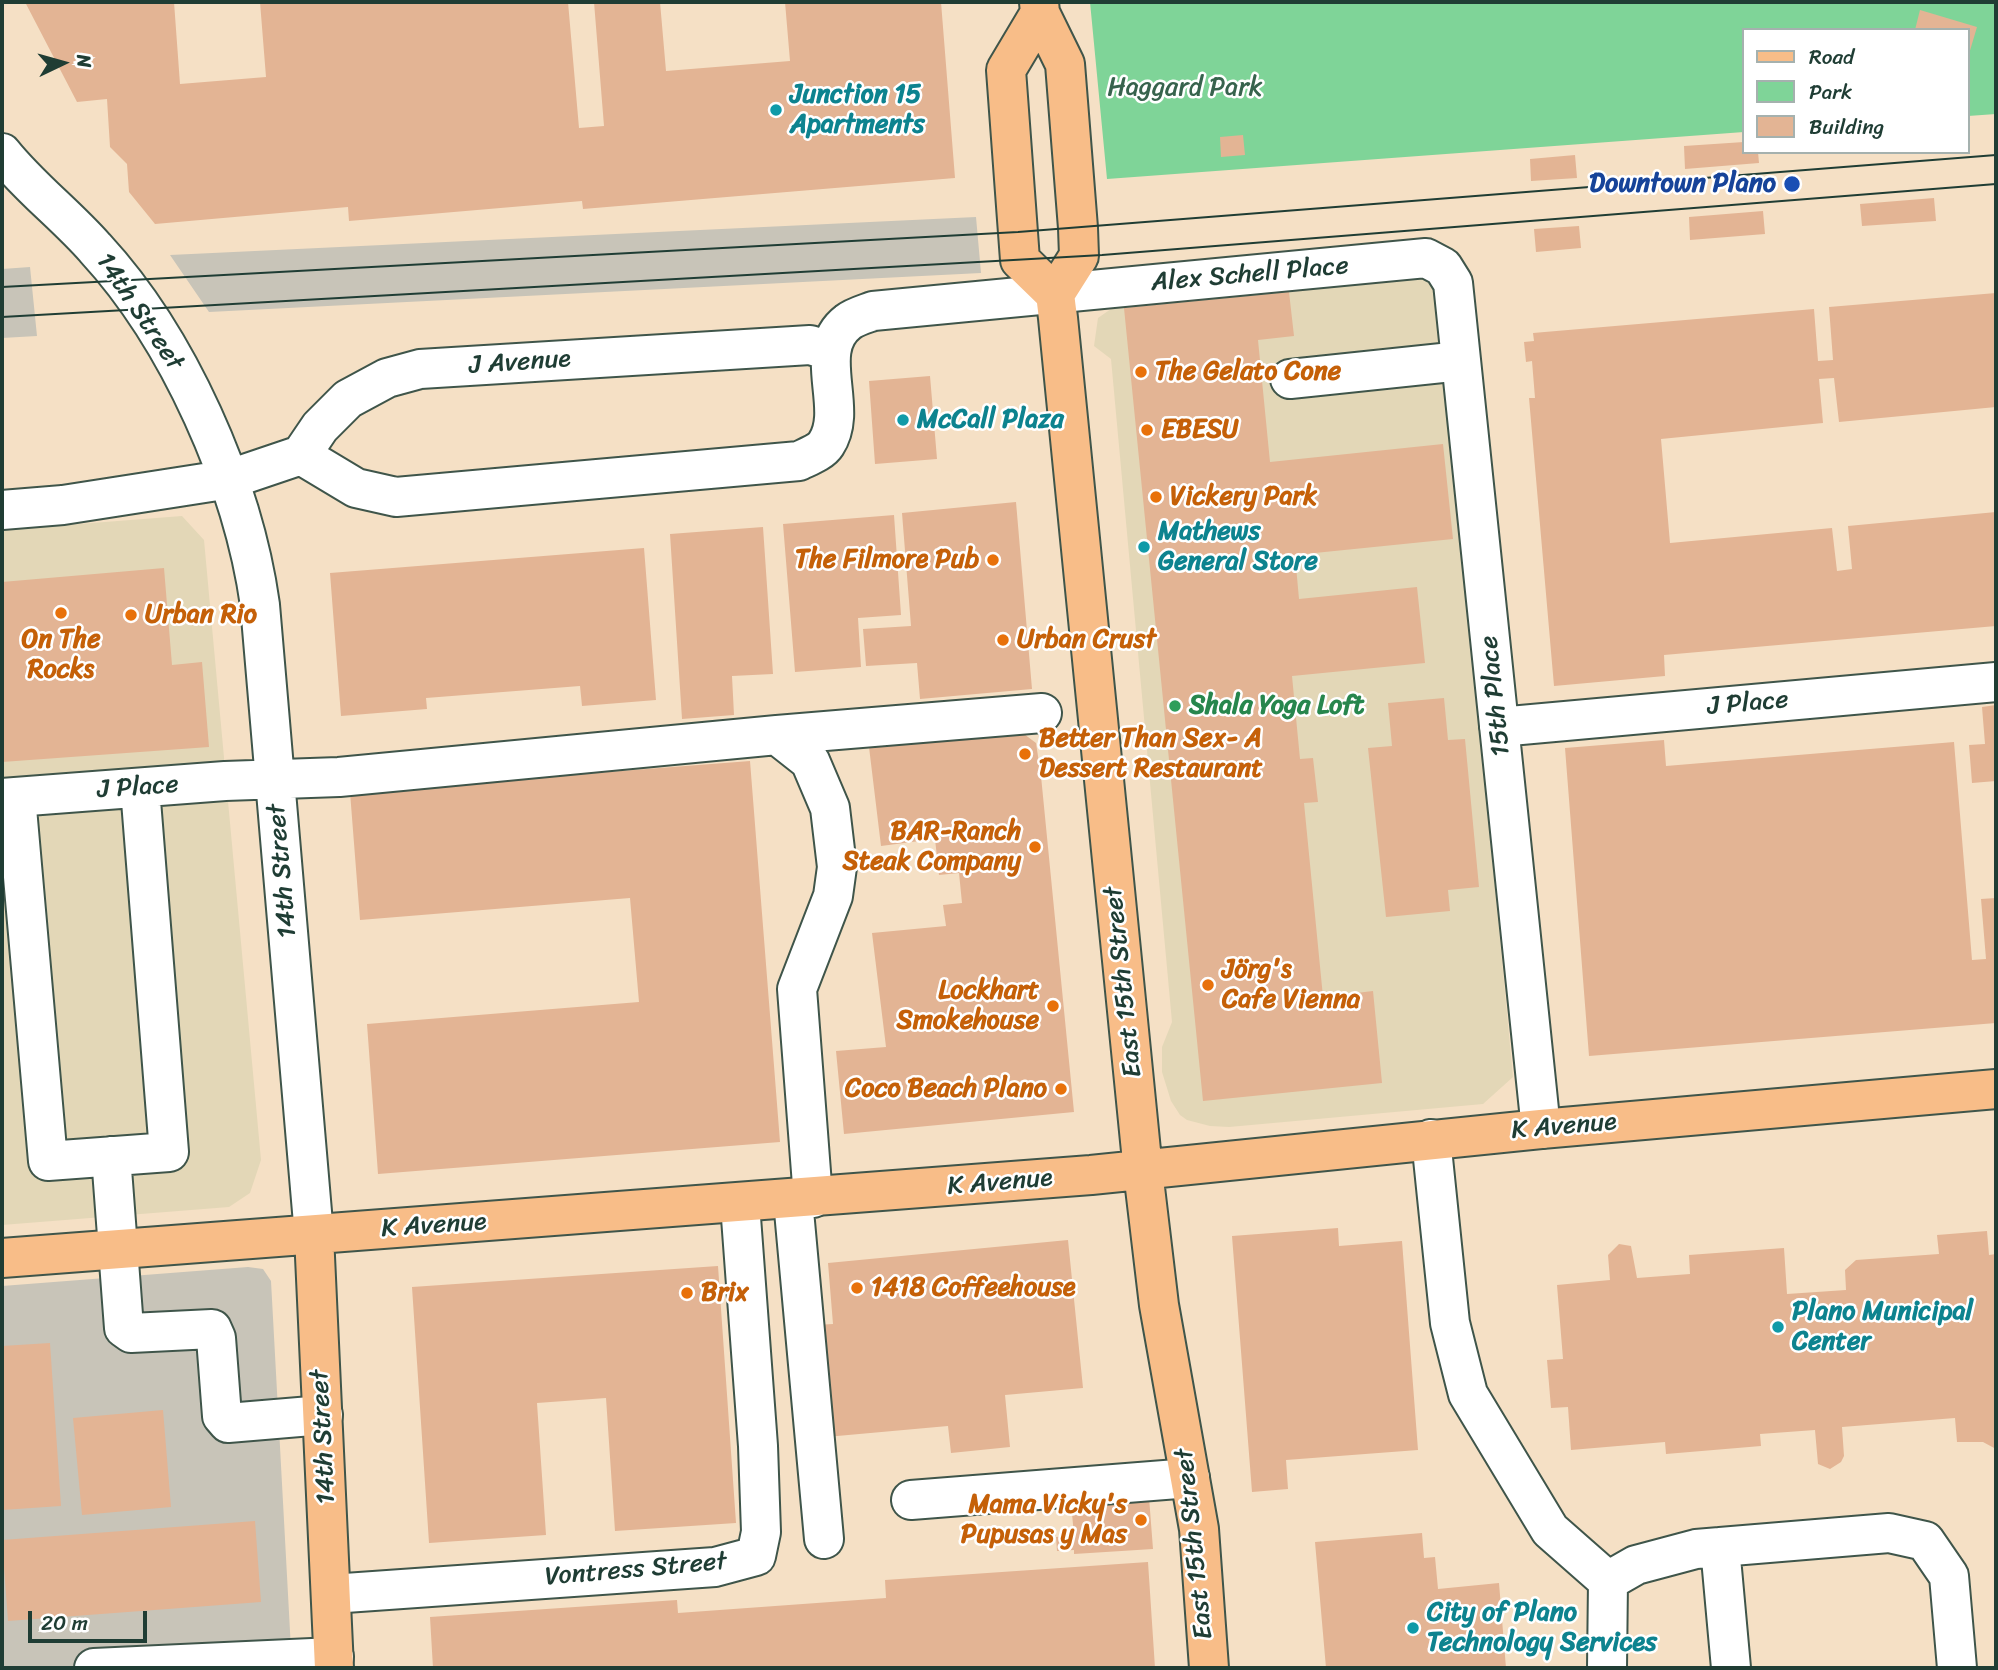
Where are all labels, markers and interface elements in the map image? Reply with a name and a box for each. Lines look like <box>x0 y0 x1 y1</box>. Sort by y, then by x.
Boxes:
north arrow <box>28 28 98 98</box>
legend <box>1742 28 1970 154</box>
text: Road <box>1809 38 1854 76</box>
text: N <box>67 53 101 69</box>
park label: Haggard Park <box>1107 72 1263 104</box>
text: Park <box>1809 73 1852 111</box>
place label: Junction 15 Apartments <box>790 79 925 140</box>
marker: Junction 15 Apartments <box>768 102 784 118</box>
text: Building <box>1809 108 1884 146</box>
place label: Downtown Plano <box>1589 168 1776 200</box>
marker: Downtown Plano <box>1782 174 1802 194</box>
street label: 14th Street <box>88 247 190 377</box>
street label: Alex Schell Place <box>1150 251 1350 299</box>
street label: J Avenue <box>468 344 572 382</box>
place label: The Gelato Cone <box>1155 356 1341 388</box>
marker: The Gelato Cone <box>1133 364 1149 380</box>
place label: McCall Plaza <box>917 404 1064 436</box>
marker: McCall Plaza <box>895 412 911 428</box>
place label: EBESU <box>1161 414 1239 446</box>
marker: EBESU <box>1139 422 1155 438</box>
place label: Vickery Park <box>1170 481 1317 513</box>
marker: Vickery Park <box>1148 489 1164 505</box>
place label: Mathews General Store <box>1158 516 1318 578</box>
marker: Mathews General Store <box>1136 539 1152 555</box>
place label: The Filmore Pub <box>795 544 979 576</box>
marker: The Filmore Pub <box>985 552 1001 568</box>
place label: Urban Rio <box>145 599 257 631</box>
marker: On The Rocks <box>53 605 69 621</box>
marker: Urban Rio <box>123 607 139 623</box>
place label: On The Rocks <box>21 624 101 686</box>
place label: Urban Crust <box>1017 624 1156 656</box>
marker: Urban Crust <box>995 632 1011 648</box>
street label: 15th Place <box>1474 634 1518 758</box>
street label: J Place <box>1706 685 1790 723</box>
place label: Shala Yoga Loft <box>1189 690 1364 722</box>
marker: Shala Yoga Loft <box>1167 698 1183 714</box>
place label: Better Than Sex- A Dessert Restaurant <box>1039 723 1263 784</box>
marker: Better Than Sex- A Dessert Restaurant <box>1017 746 1033 762</box>
street label: J Place <box>96 770 180 806</box>
street label: 14th Street <box>262 803 304 939</box>
place label: BAR-Ranch Steak Company <box>843 816 1021 878</box>
marker: BAR-Ranch Steak Company <box>1027 839 1043 855</box>
street label: East 15th Street <box>1098 885 1150 1079</box>
place label: Jörg's Cafe Vienna <box>1222 954 1360 1016</box>
place label: Lockhart Smokehouse <box>897 975 1039 1036</box>
marker: Jörg's Cafe Vienna <box>1200 977 1216 993</box>
marker: Lockhart Smokehouse <box>1045 998 1061 1014</box>
place label: Coco Beach Plano <box>845 1073 1047 1105</box>
marker: Coco Beach Plano <box>1053 1081 1069 1097</box>
street label: K Avenue <box>1510 1107 1618 1147</box>
street label: K Avenue <box>946 1163 1054 1203</box>
street label: K Avenue <box>380 1207 488 1245</box>
place label: 1418 Coffeehouse <box>871 1272 1076 1304</box>
place label: Brix <box>701 1277 749 1309</box>
marker: 1418 Coffeehouse <box>849 1280 865 1296</box>
marker: Brix <box>679 1285 695 1301</box>
place label: Plano Municipal Center <box>1792 1296 1973 1358</box>
marker: Plano Municipal Center <box>1770 1319 1786 1335</box>
street label: 14th Street <box>305 1369 343 1505</box>
street label: East 15th Street <box>1169 1447 1221 1641</box>
place label: Mama Vicky's Pupusas y Mas <box>961 1489 1127 1550</box>
marker: Mama Vicky's Pupusas y Mas <box>1133 1512 1149 1528</box>
street label: Vontress Street <box>544 1547 728 1593</box>
scale bar <box>32 1596 150 1640</box>
place label: City of Plano Technology Services <box>1427 1597 1657 1658</box>
text: 20 m <box>41 1604 88 1642</box>
marker: City of Plano Technology Services <box>1405 1620 1421 1636</box>

